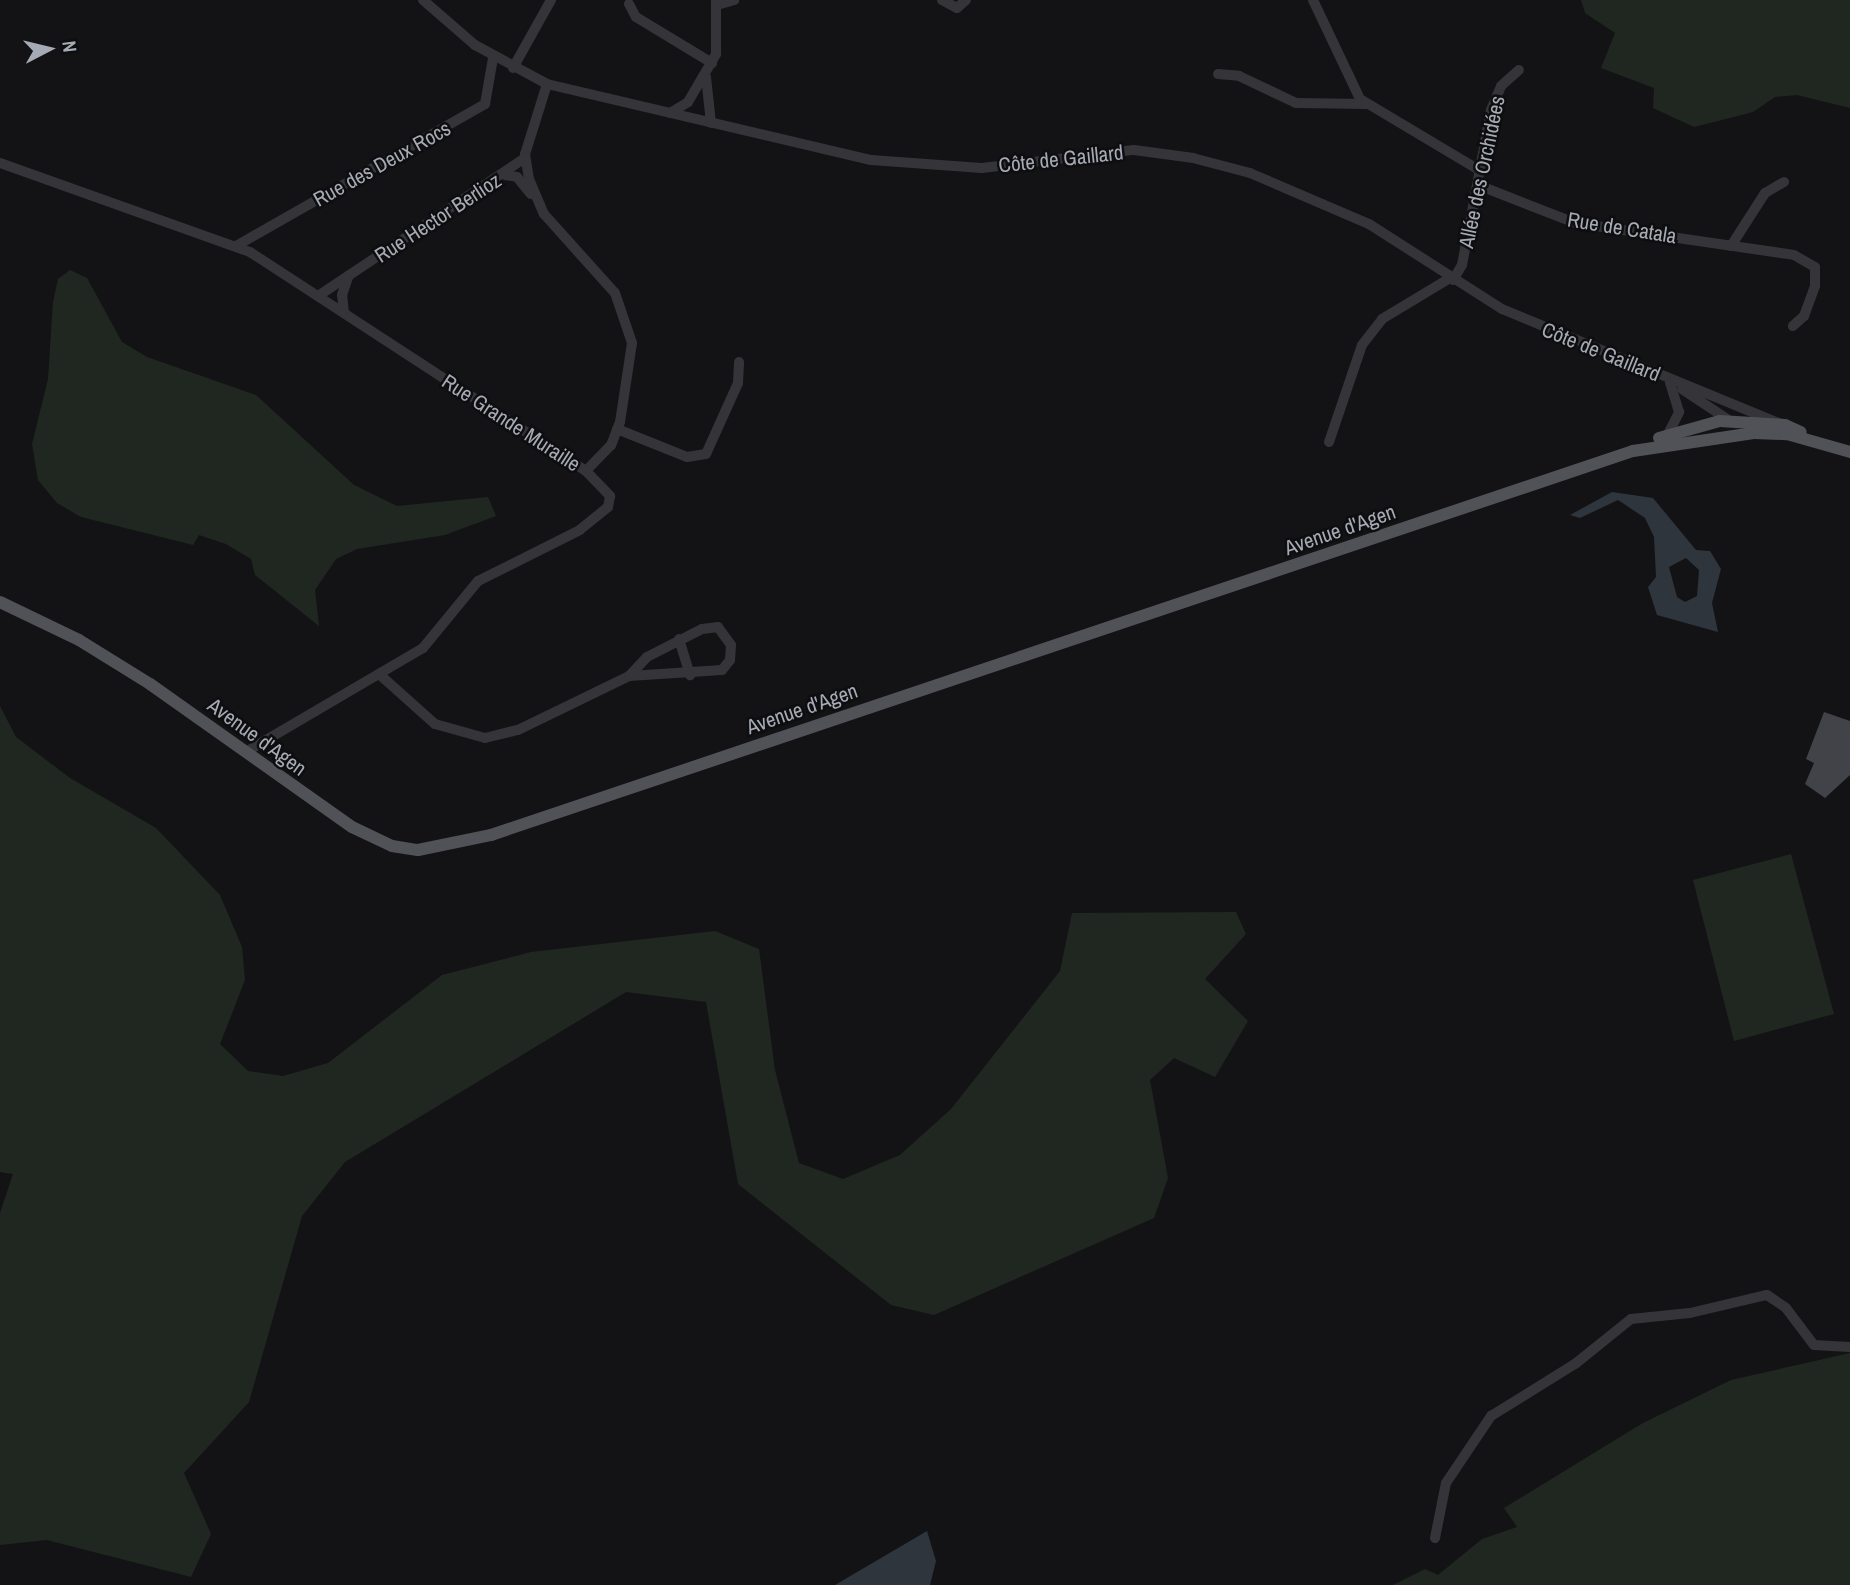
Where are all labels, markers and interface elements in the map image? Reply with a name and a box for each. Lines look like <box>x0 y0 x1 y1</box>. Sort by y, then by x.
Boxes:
north arrow <box>14 14 84 84</box>
text: N <box>56 39 83 54</box>
street label: Allée des Orchidées <box>1454 94 1510 250</box>
street label: Rue des Deux Rocs <box>309 116 455 212</box>
street label: Côte de Gaillard <box>997 140 1125 178</box>
street label: Rue Hector Berlioz <box>370 168 506 268</box>
street label: Rue de Catala <box>1566 207 1678 249</box>
street label: Côte de Gaillard <box>1538 317 1664 387</box>
street label: Rue Grande Muraille <box>437 369 585 477</box>
street label: Avenue d'Agen <box>1281 499 1399 561</box>
street label: Avenue d'Agen <box>743 678 861 740</box>
street label: Avenue d'Agen <box>203 693 311 781</box>

